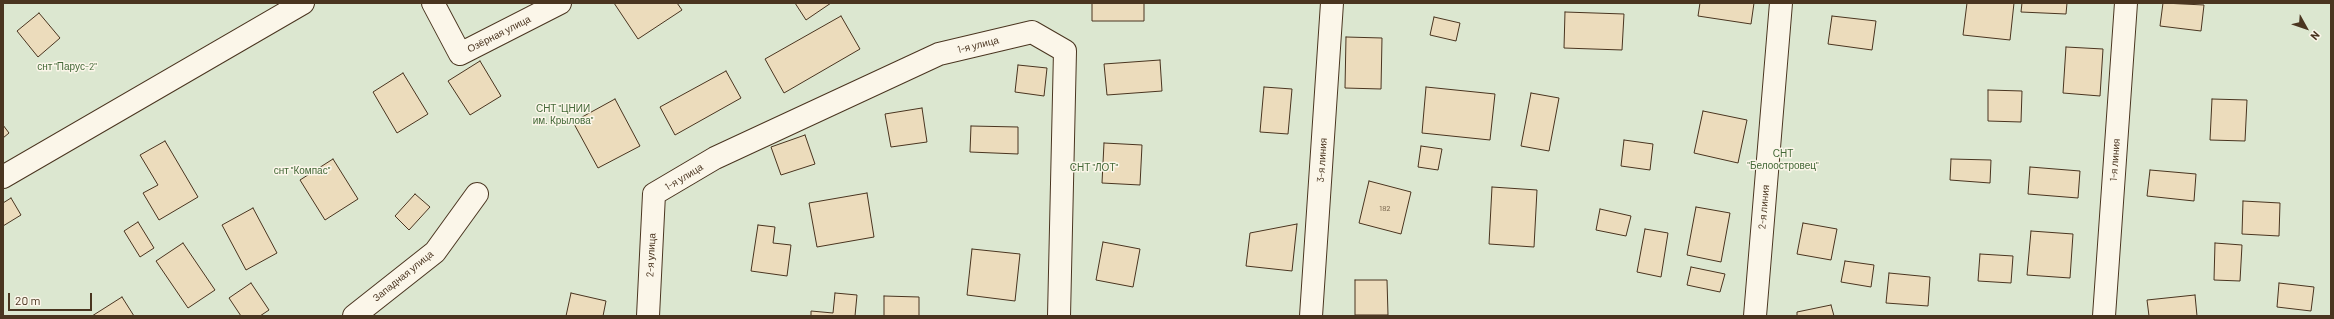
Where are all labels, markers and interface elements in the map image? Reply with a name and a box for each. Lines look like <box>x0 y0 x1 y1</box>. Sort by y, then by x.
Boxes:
north arrow <box>2286 8 2326 48</box>
street label: Озёрная улица <box>465 13 533 55</box>
text: N <box>2308 29 2323 43</box>
street label: 1-я улица <box>956 34 1000 56</box>
park label: снт "Парус-2" <box>37 61 97 73</box>
park label: СНТ "ЦНИИ им. Крылова" <box>533 103 593 126</box>
street label: 3-я линия <box>1314 137 1330 183</box>
street label: 1-я линия <box>2108 138 2122 182</box>
park label: СНТ "Белоостровец" <box>1747 148 1819 172</box>
street label: 1-я улица <box>663 161 705 193</box>
park label: СНТ "ЛОТ" <box>1070 162 1118 174</box>
park label: снт "Компас" <box>274 165 330 177</box>
street label: 2-я линия <box>1756 184 1772 230</box>
house number: 182 <box>1379 203 1391 213</box>
street label: 2-я улица <box>644 233 658 277</box>
street label: Западная улица <box>370 248 436 304</box>
scale bar <box>10 285 94 311</box>
text: 20 m <box>15 293 41 307</box>

